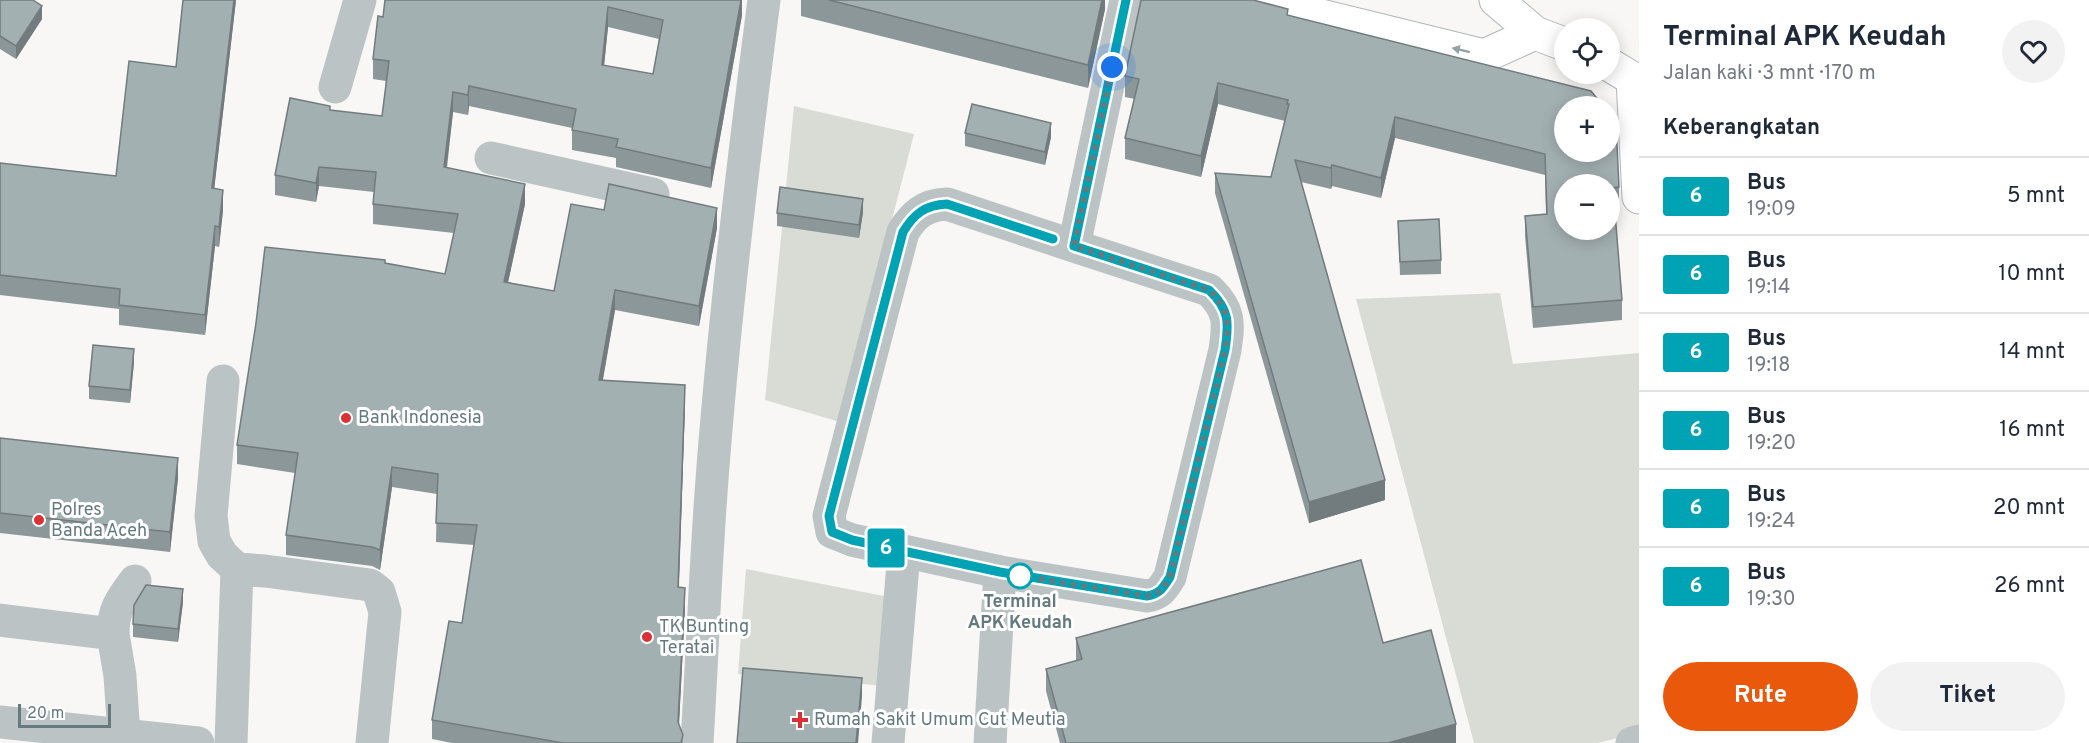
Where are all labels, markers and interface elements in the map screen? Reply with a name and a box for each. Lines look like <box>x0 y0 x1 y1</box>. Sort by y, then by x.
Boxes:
map controls <box>1554 18 1620 240</box>
button: locate <box>1554 18 1620 84</box>
text: Terminal APK Keudah <box>1663 20 1947 56</box>
button: heart <box>2002 20 2065 83</box>
one-way arrow <box>1452 45 1470 55</box>
your location <box>1097 52 1127 82</box>
text: Jalan kaki · 3 mnt · 170 m <box>1663 61 1876 87</box>
button: + <box>1554 96 1620 162</box>
text: Keberangkatan <box>1663 115 1820 142</box>
text: Bus <box>1747 170 1786 197</box>
button: − <box>1554 174 1620 240</box>
text: 6 <box>1690 183 1702 210</box>
text: 5 mnt <box>2007 183 2065 210</box>
text: 19:09 <box>1747 197 1796 223</box>
text: Bus <box>1747 248 1786 275</box>
text: 6 <box>1690 261 1702 288</box>
text: 10 mnt <box>1998 261 2065 288</box>
text: 19:14 <box>1747 275 1790 301</box>
text: Bus <box>1747 326 1786 353</box>
text: 6 <box>1690 339 1702 366</box>
text: 14 mnt <box>1999 339 2065 366</box>
text: 19:18 <box>1747 353 1791 379</box>
text: Bus <box>1747 404 1786 431</box>
place label: Bank Indonesia <box>358 407 482 430</box>
marker: Bank Indonesia <box>339 411 353 425</box>
text: 6 <box>1690 417 1702 444</box>
text: 16 mnt <box>1999 417 2065 444</box>
text: 19:20 <box>1747 431 1796 457</box>
text: Bus <box>1747 482 1786 509</box>
text: 6 <box>1690 495 1702 522</box>
text: 20 mnt <box>1993 495 2065 522</box>
place label: Polres Banda Aceh <box>51 499 147 543</box>
text: 19:24 <box>1747 509 1795 535</box>
marker: Polres Banda Aceh <box>32 513 46 527</box>
line badge: 6 <box>866 528 906 568</box>
text: 6 <box>880 535 892 562</box>
text: Bus <box>1747 560 1786 587</box>
marker: Terminal APK Keudah <box>1007 563 1033 589</box>
text: 6 <box>1690 573 1702 600</box>
text: 26 mnt <box>1994 573 2065 600</box>
text: 19:30 <box>1747 587 1796 613</box>
place label: Terminal APK Keudah <box>967 591 1073 635</box>
place label: TK Bunting Teratai <box>659 616 749 660</box>
marker: TK Bunting Teratai <box>640 630 654 644</box>
button: Rute <box>1663 662 1858 731</box>
button: Tiket <box>1870 662 2065 731</box>
scale bar <box>18 701 111 728</box>
text: 20 m <box>27 704 64 724</box>
place label: Rumah Sakit Umum Cut Meutia <box>814 709 1066 732</box>
marker: Rumah Sakit Umum Cut Meutia <box>791 711 809 729</box>

